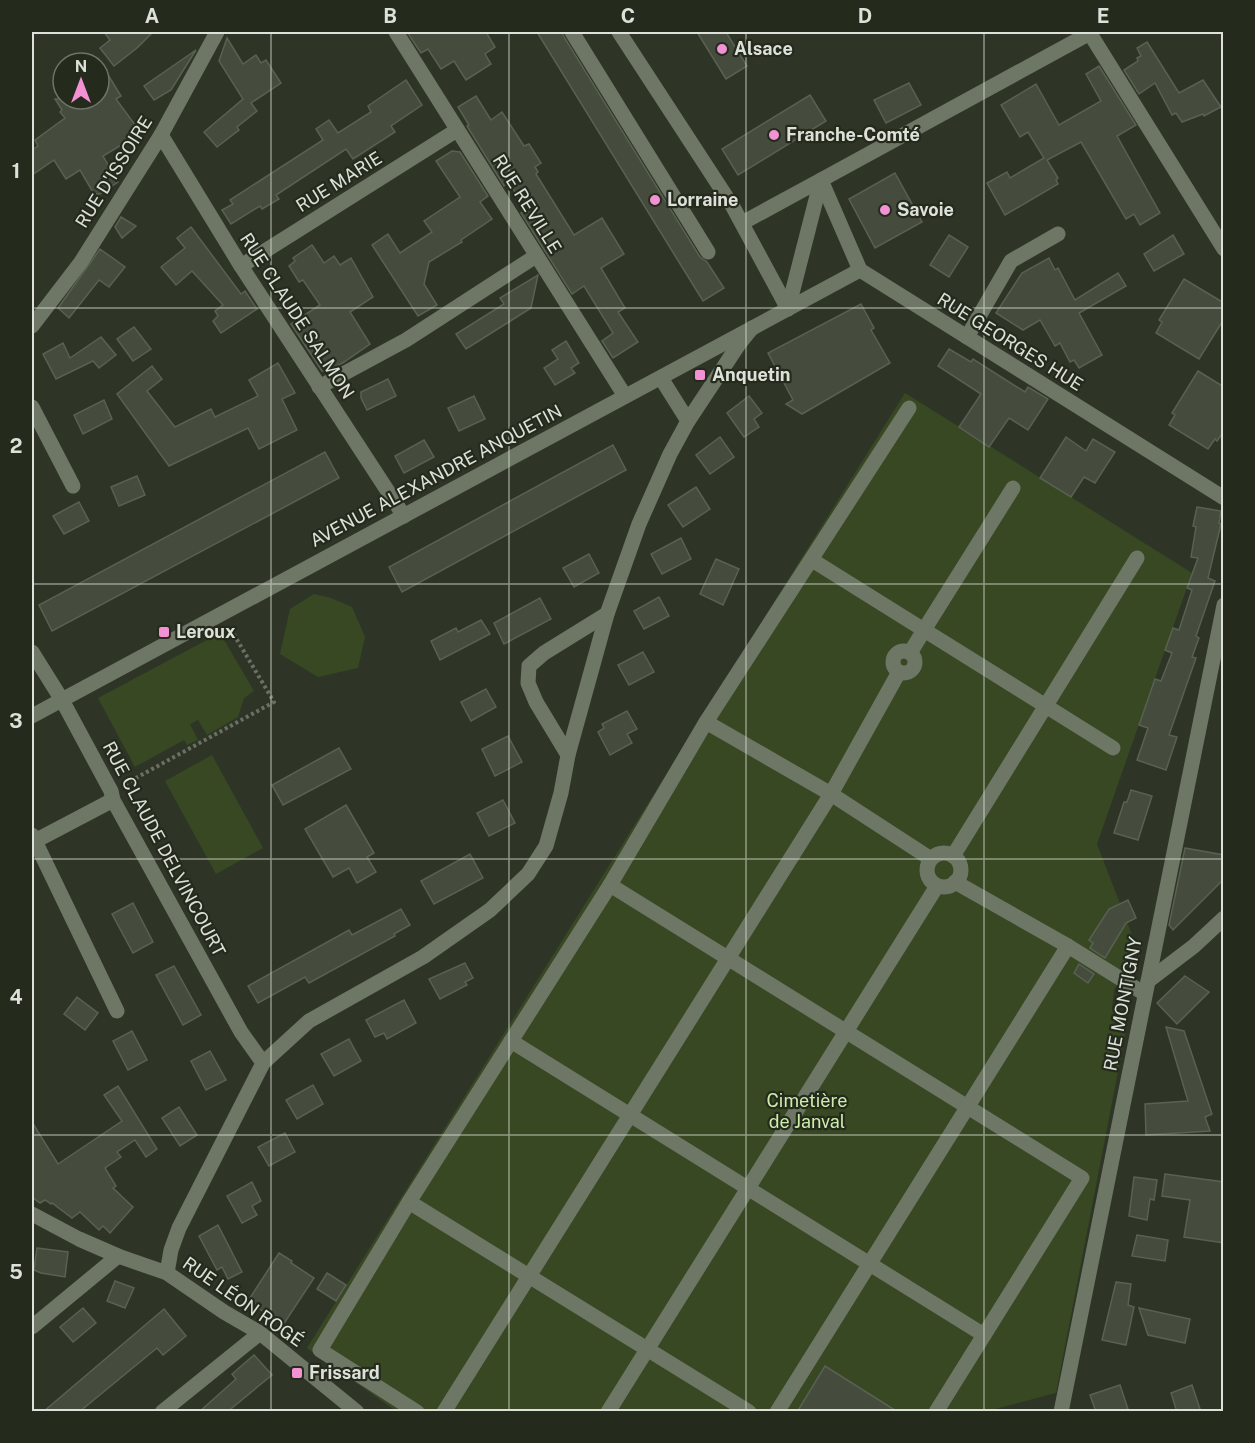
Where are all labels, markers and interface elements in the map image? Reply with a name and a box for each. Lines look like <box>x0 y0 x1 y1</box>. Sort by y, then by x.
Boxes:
text: A <box>145 4 159 28</box>
text: B <box>383 4 397 28</box>
text: C <box>621 4 635 28</box>
text: D <box>858 4 872 28</box>
text: E <box>1097 4 1109 28</box>
place label: Alsace <box>734 38 793 59</box>
marker: Alsace <box>715 42 729 56</box>
north arrow <box>51 51 111 111</box>
text: N <box>75 57 87 76</box>
street label: RUE D'ISSOIRE <box>71 112 156 231</box>
place label: Franche-Comté <box>786 124 920 145</box>
marker: Franche-Comté <box>767 128 781 142</box>
street label: RUE MARIE <box>292 147 386 216</box>
street label: RUE REVILLE <box>489 150 566 257</box>
text: 1 <box>12 159 20 183</box>
place label: Lorraine <box>667 189 738 210</box>
marker: Lorraine <box>648 193 662 207</box>
place label: Savoie <box>897 199 954 220</box>
marker: Savoie <box>878 203 892 217</box>
street label: RUE CLAUDE SALMON <box>236 229 359 403</box>
street label: RUE GEORGES HUE <box>934 288 1087 395</box>
place label: Anquetin <box>712 364 791 385</box>
marker: Anquetin <box>693 368 707 382</box>
street label: AVENUE ALEXANDRE ANQUETIN <box>306 400 565 551</box>
text: 2 <box>10 434 22 458</box>
place label: Leroux <box>176 621 236 642</box>
marker: Leroux <box>157 625 171 639</box>
text: 3 <box>9 709 23 733</box>
street label: RUE CLAUDE DELVINCOURT <box>99 738 230 960</box>
street label: RUE MONTIGNY <box>1099 935 1146 1073</box>
text: 4 <box>9 985 23 1009</box>
park label: Cimetière de Janval <box>766 1090 848 1132</box>
street label: RUE LÉON ROGÉ <box>179 1251 308 1351</box>
text: 5 <box>9 1260 23 1284</box>
place label: Frissard <box>309 1362 380 1383</box>
marker: Frissard <box>290 1366 304 1380</box>

